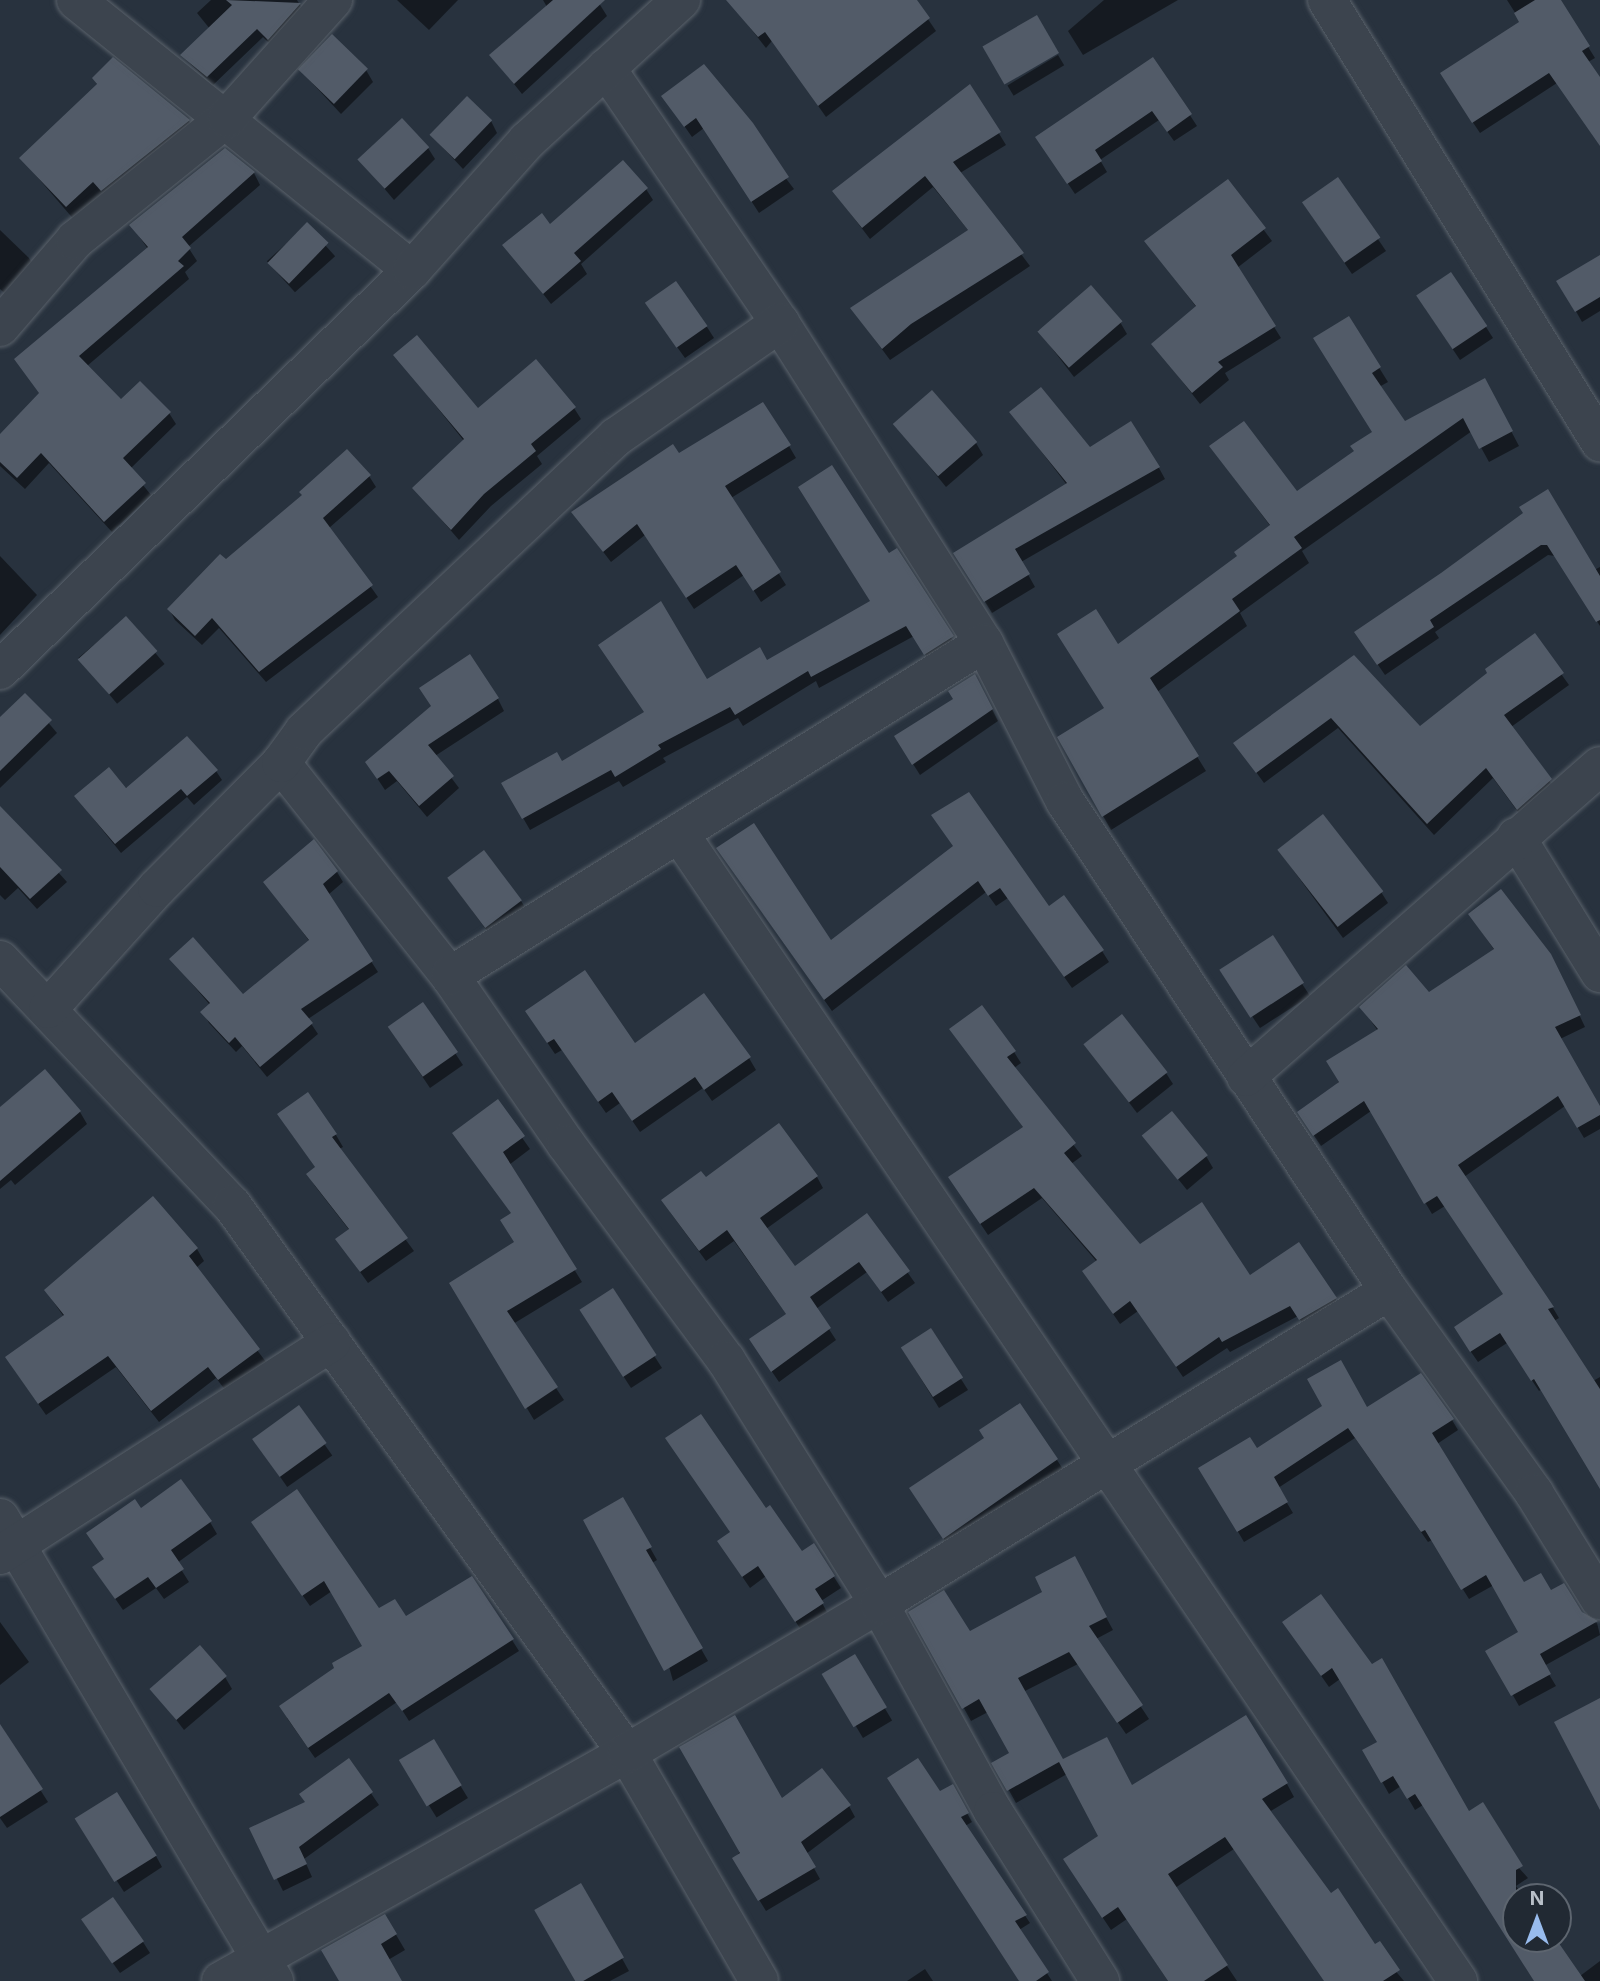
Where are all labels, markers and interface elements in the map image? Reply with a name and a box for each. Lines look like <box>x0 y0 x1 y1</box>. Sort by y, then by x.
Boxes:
north arrow <box>1502 1883 1572 1953</box>
text: N <box>1530 1887 1544 1910</box>

